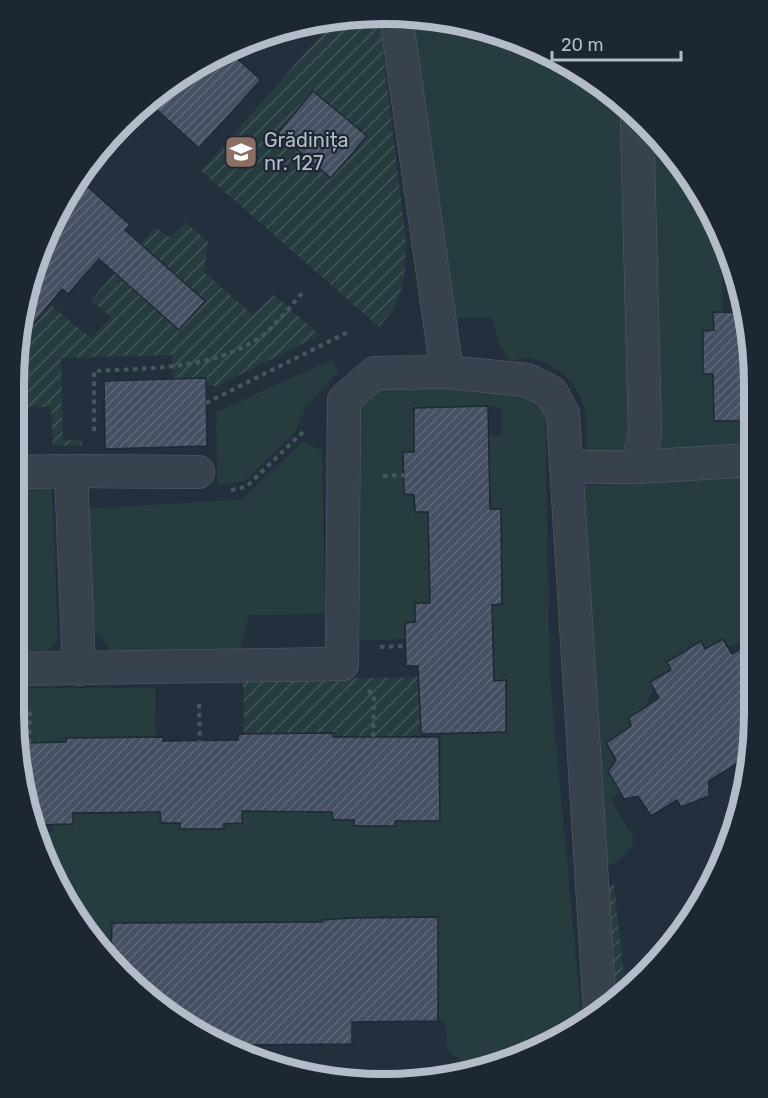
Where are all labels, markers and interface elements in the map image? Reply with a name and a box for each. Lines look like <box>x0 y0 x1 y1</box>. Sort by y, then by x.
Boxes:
scale bar <box>552 24 681 62</box>
text: 20 m <box>561 34 603 56</box>
place label: Grădinița nr. 127 <box>264 128 349 175</box>
school or university icon: Grădinița nr. 127 <box>223 134 259 170</box>

